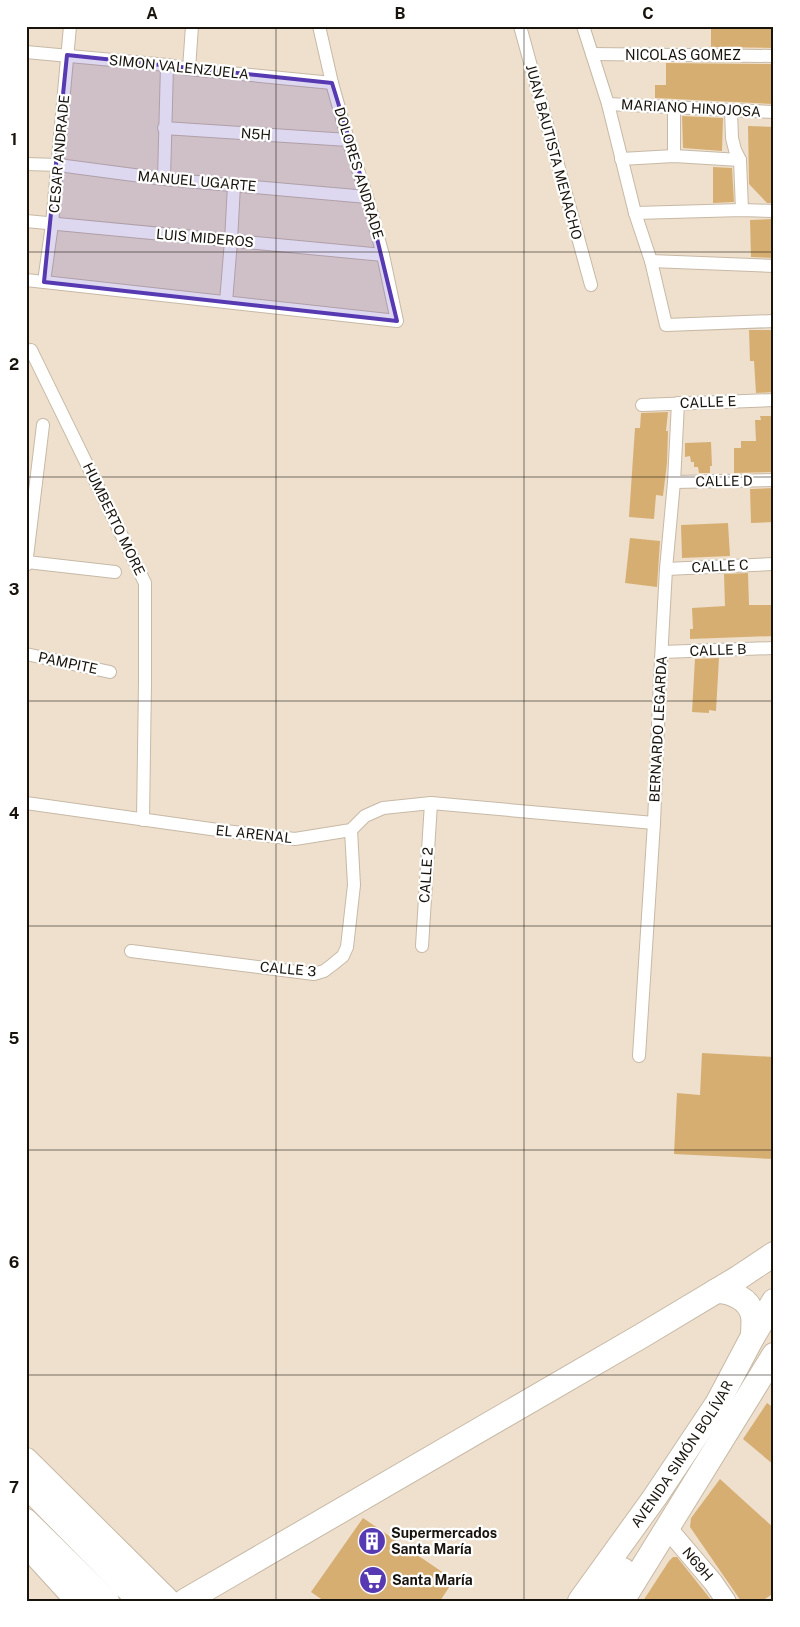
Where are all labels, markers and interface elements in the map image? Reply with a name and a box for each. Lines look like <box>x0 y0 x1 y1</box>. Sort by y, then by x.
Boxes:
text: A <box>146 4 158 23</box>
text: B <box>395 4 406 23</box>
text: C <box>642 4 654 23</box>
street label: NICOLAS GOMEZ <box>625 47 741 63</box>
street label: SIMON VALENZUELA <box>108 52 250 82</box>
street label: JUAN BAUTISTA MENACHO <box>523 63 585 241</box>
street label: CESAR ANDRADE <box>46 94 72 214</box>
street label: MARIANO HINOJOSA <box>621 96 761 120</box>
street label: DOLORES ANDRADE <box>331 105 387 241</box>
street label: N5H <box>240 125 272 143</box>
text: 1 <box>11 130 17 149</box>
street label: MANUEL UGARTE <box>137 168 257 194</box>
street label: LUIS MIDEROS <box>155 226 255 250</box>
text: 2 <box>9 355 19 374</box>
street label: CALLE E <box>680 393 736 411</box>
street label: HUMBERTO MORE <box>80 460 148 578</box>
street label: CALLE D <box>695 473 753 489</box>
street label: CALLE C <box>691 557 749 575</box>
text: 3 <box>9 580 19 599</box>
street label: CALLE B <box>689 641 747 659</box>
street label: PAMPITE <box>37 649 99 677</box>
street label: BERNARDO LEGARDA <box>646 655 670 803</box>
text: 4 <box>9 804 20 823</box>
street label: EL ARENAL <box>215 822 293 846</box>
street label: CALLE 2 <box>416 847 436 903</box>
street label: CALLE 3 <box>259 959 317 979</box>
text: 5 <box>9 1029 20 1048</box>
text: 6 <box>9 1253 19 1272</box>
street label: AVENIDA SIMÓN BOLÍVAR <box>628 1378 736 1531</box>
text: 7 <box>9 1478 19 1497</box>
place label: Supermercados Santa María <box>391 1525 497 1557</box>
building icon: Supermercados Santa María <box>357 1526 387 1556</box>
street label: N69H <box>679 1544 716 1584</box>
supermarket icon: Santa María <box>358 1565 388 1595</box>
place label: Santa María <box>392 1572 473 1588</box>

